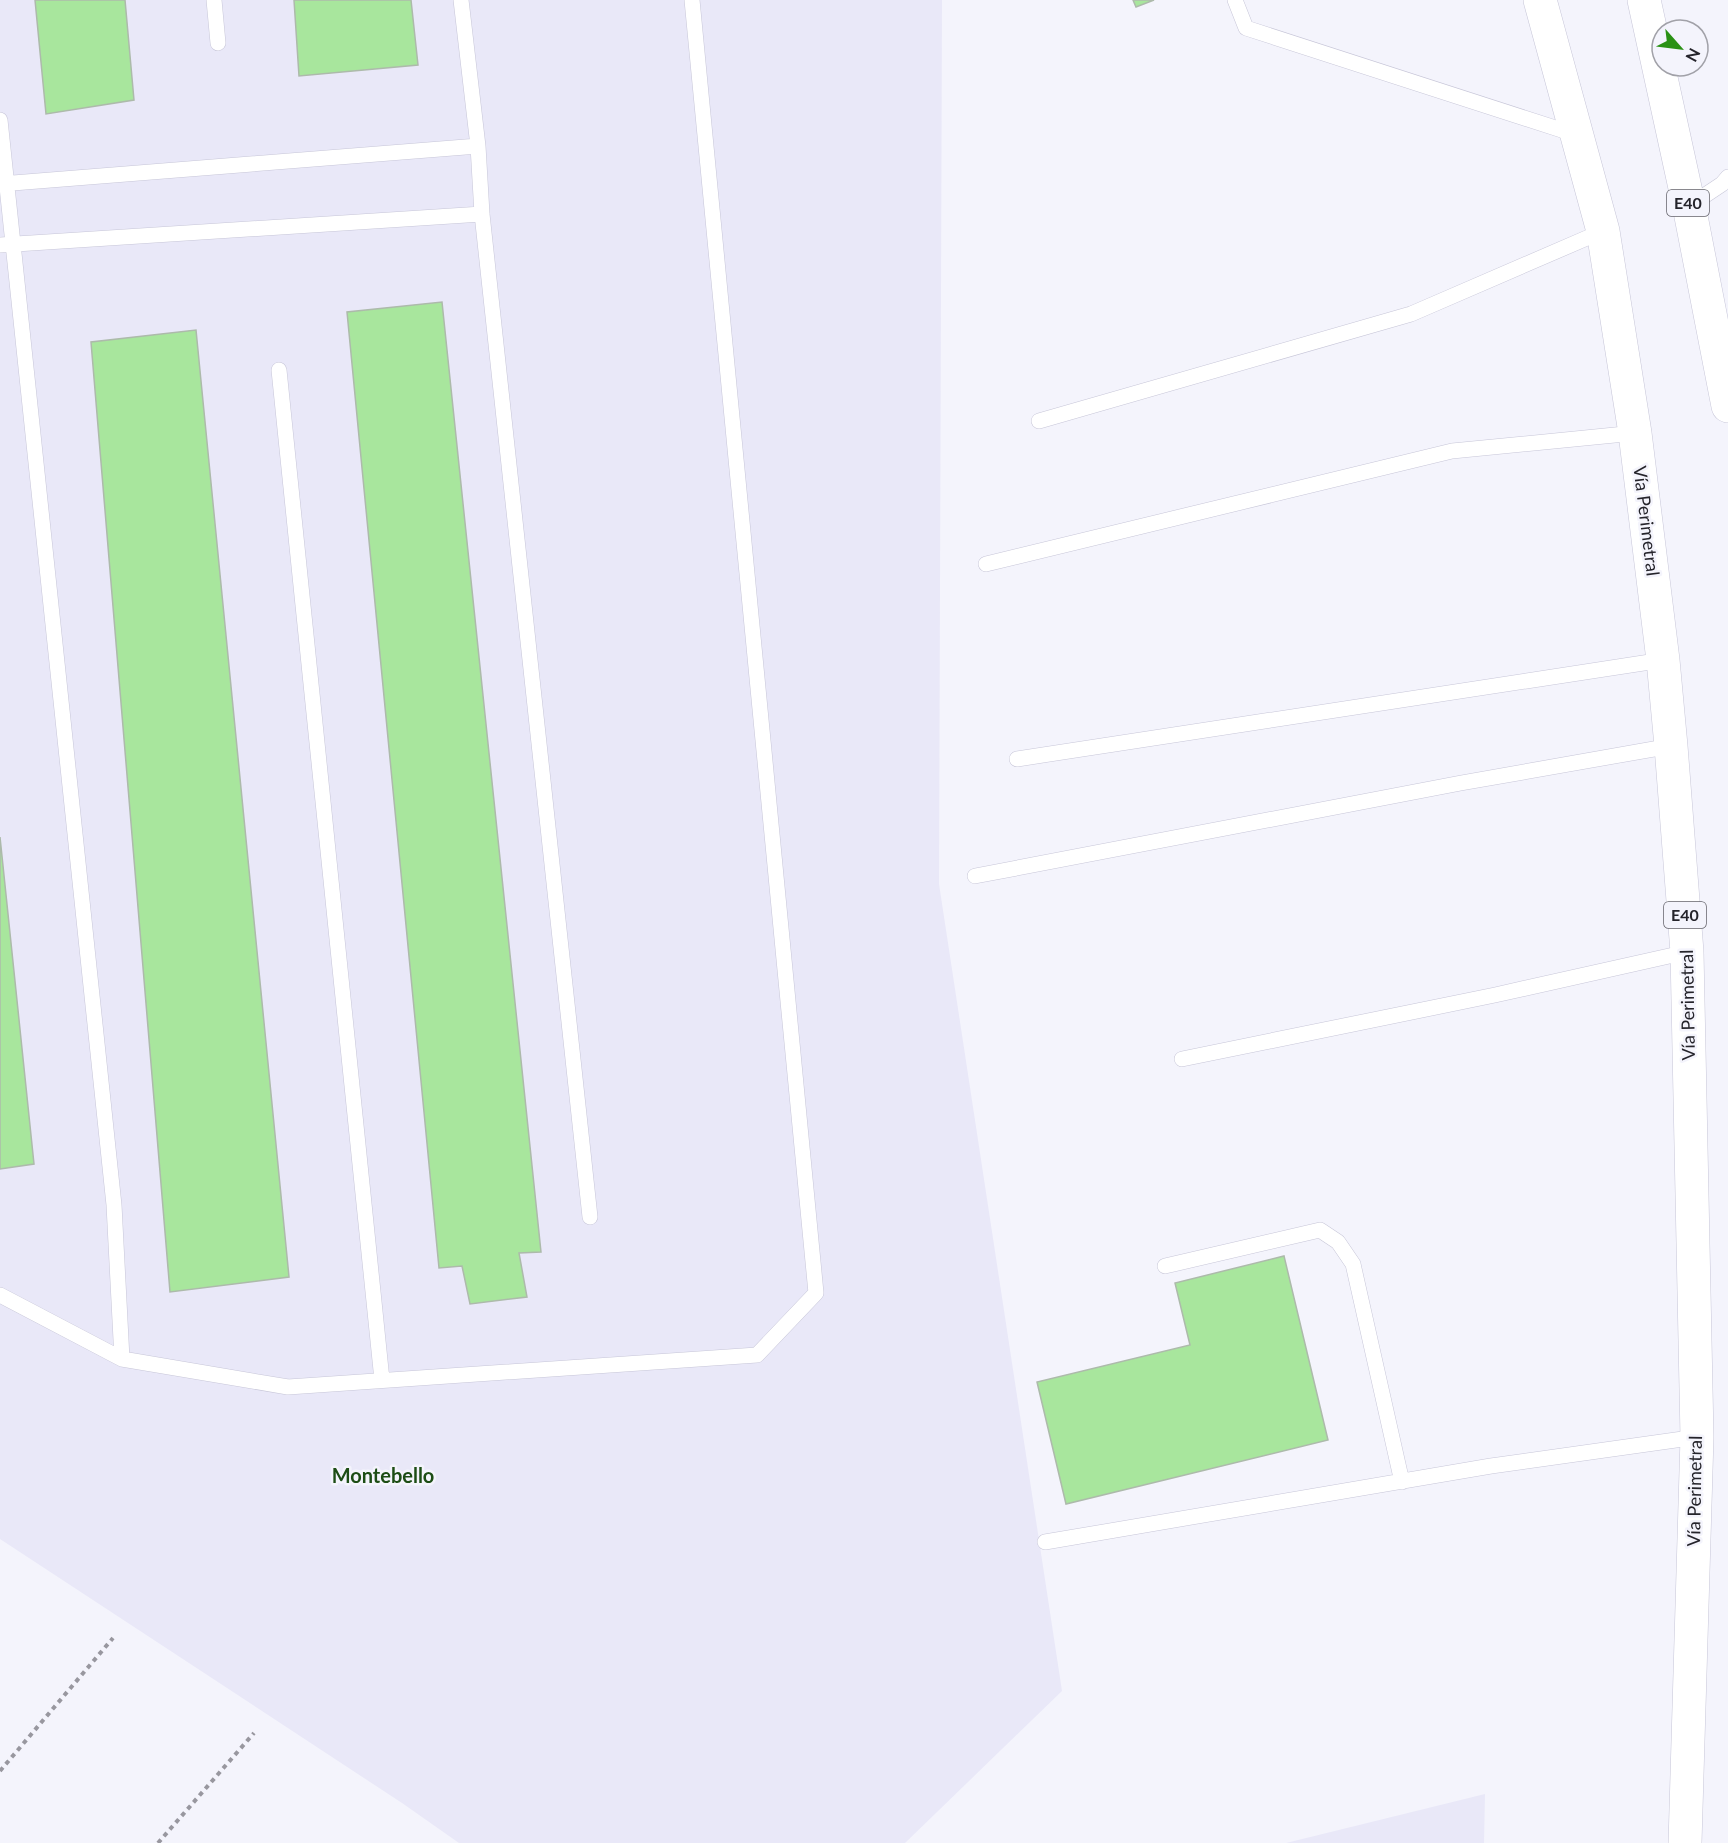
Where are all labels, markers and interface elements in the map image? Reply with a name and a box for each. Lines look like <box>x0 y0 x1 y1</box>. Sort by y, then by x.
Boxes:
north arrow <box>1650 18 1710 78</box>
text: N <box>1682 45 1705 65</box>
road number: E40 <box>1667 190 1709 216</box>
street label: Vía Perimetral <box>1629 465 1665 577</box>
road number: E40 <box>1664 902 1706 928</box>
street label: Vía Perimetral <box>1675 949 1699 1061</box>
street label: Vía Perimetral <box>1682 1435 1706 1547</box>
district label: Montebello <box>332 1463 434 1487</box>

